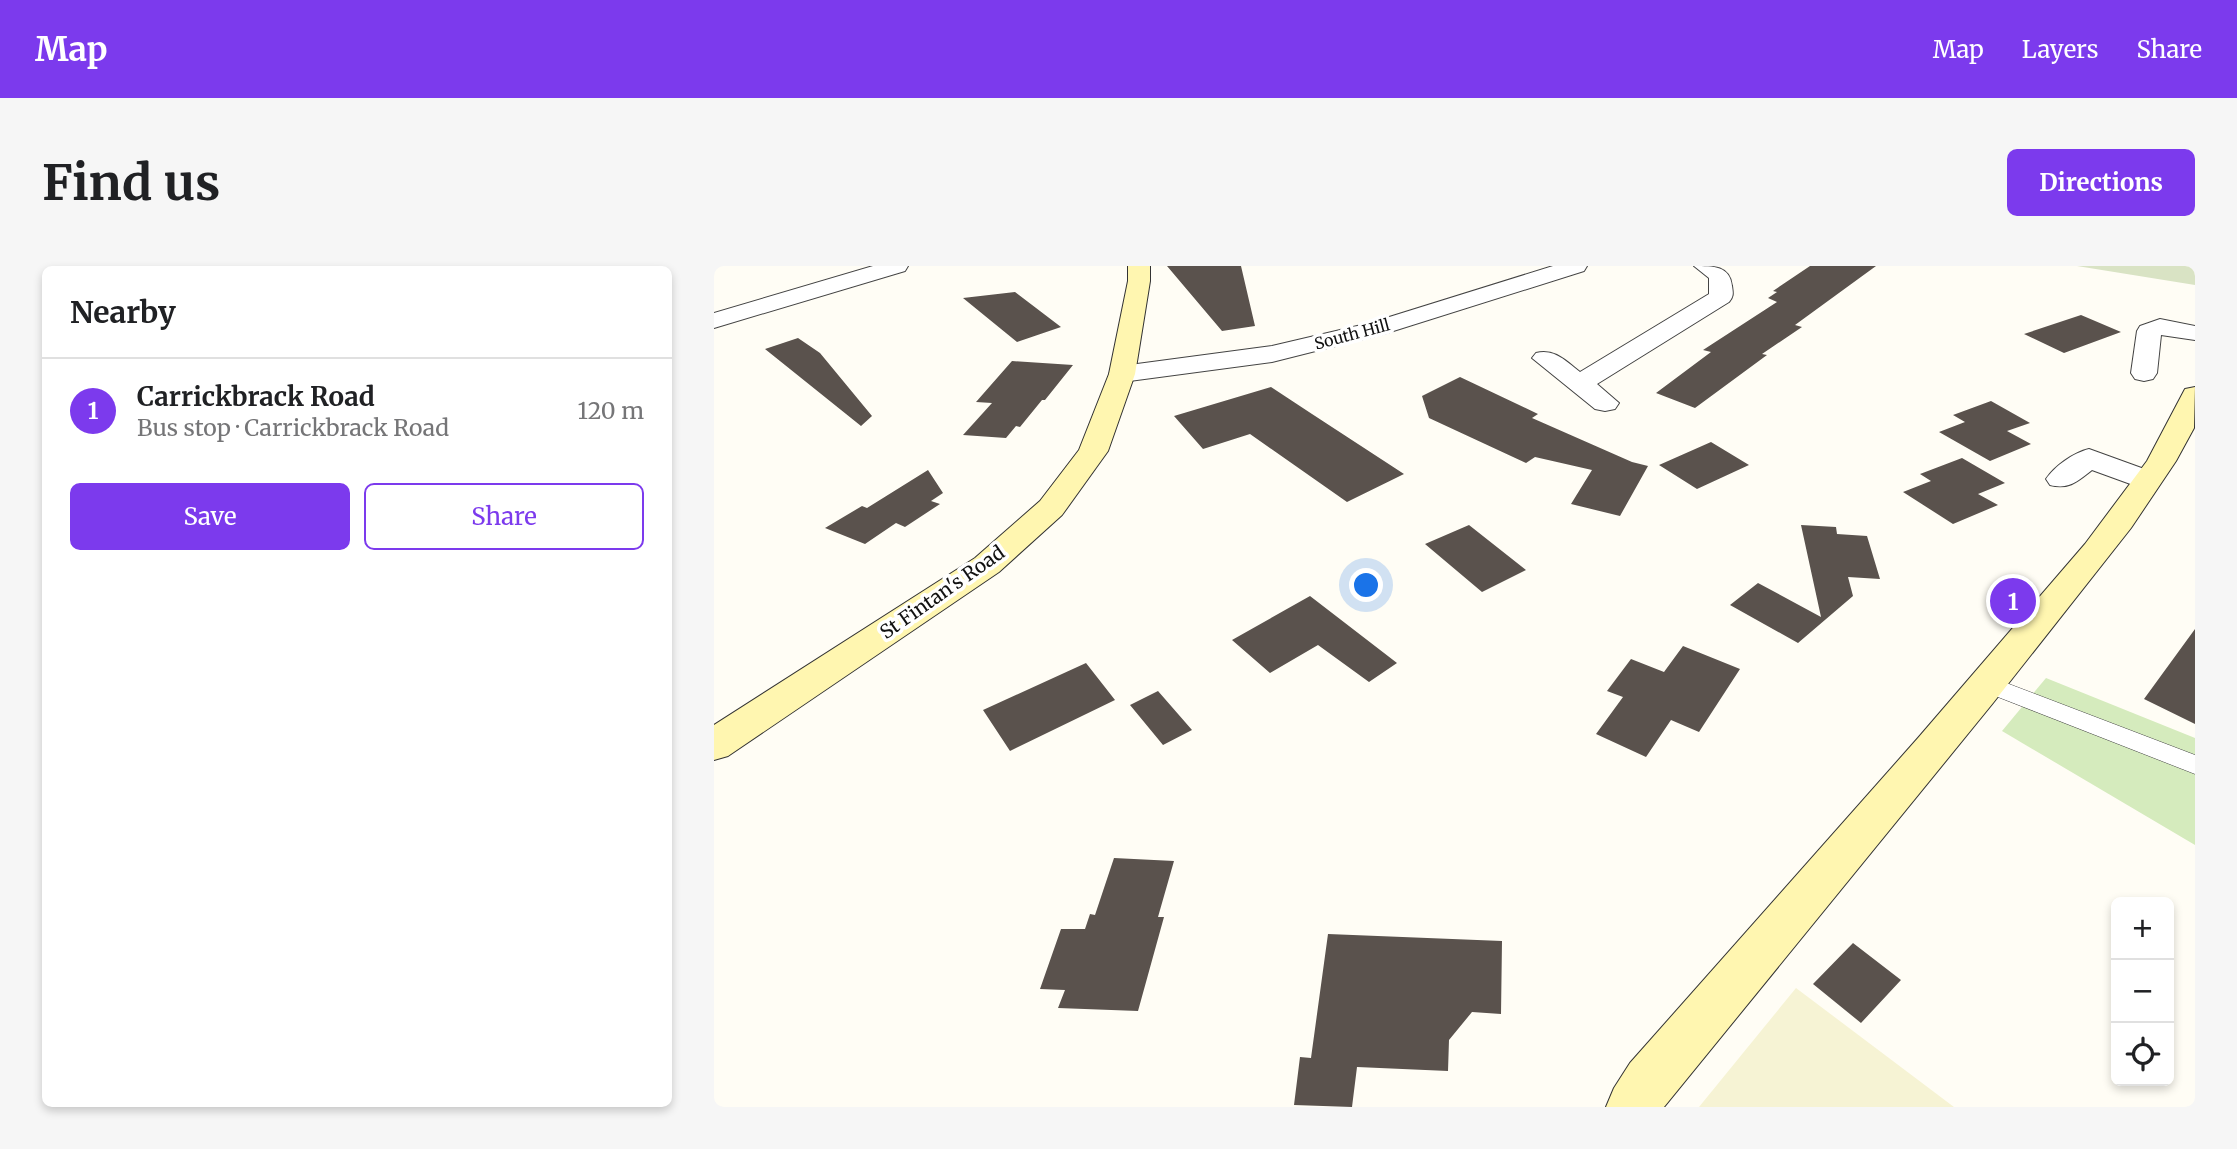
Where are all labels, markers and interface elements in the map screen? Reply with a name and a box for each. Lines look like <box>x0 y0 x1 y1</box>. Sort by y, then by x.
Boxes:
text: Map <box>35 29 108 70</box>
text: Map <box>1933 34 1984 65</box>
text: Layers <box>2022 34 2098 65</box>
text: Share <box>2136 34 2202 65</box>
button: Directions <box>2007 149 2195 216</box>
text: Find us <box>42 152 220 213</box>
text: Nearby <box>70 293 176 331</box>
street label: South Hill <box>1312 314 1392 354</box>
text: Carrickbrack Road <box>137 380 375 413</box>
text: 1 <box>88 396 98 425</box>
text: 120 m <box>578 396 644 425</box>
text: Bus stop · Carrickbrack Road <box>137 413 449 442</box>
button: Save <box>70 483 350 550</box>
button: Share <box>364 483 644 550</box>
street label: St Fintan's Road <box>875 540 1009 644</box>
your location <box>1349 568 1383 602</box>
pin: 1 <box>1990 575 2036 627</box>
map controls <box>2111 897 2174 1086</box>
button: + <box>2111 897 2174 960</box>
button: − <box>2111 960 2174 1023</box>
button: locate <box>2111 1023 2174 1086</box>

